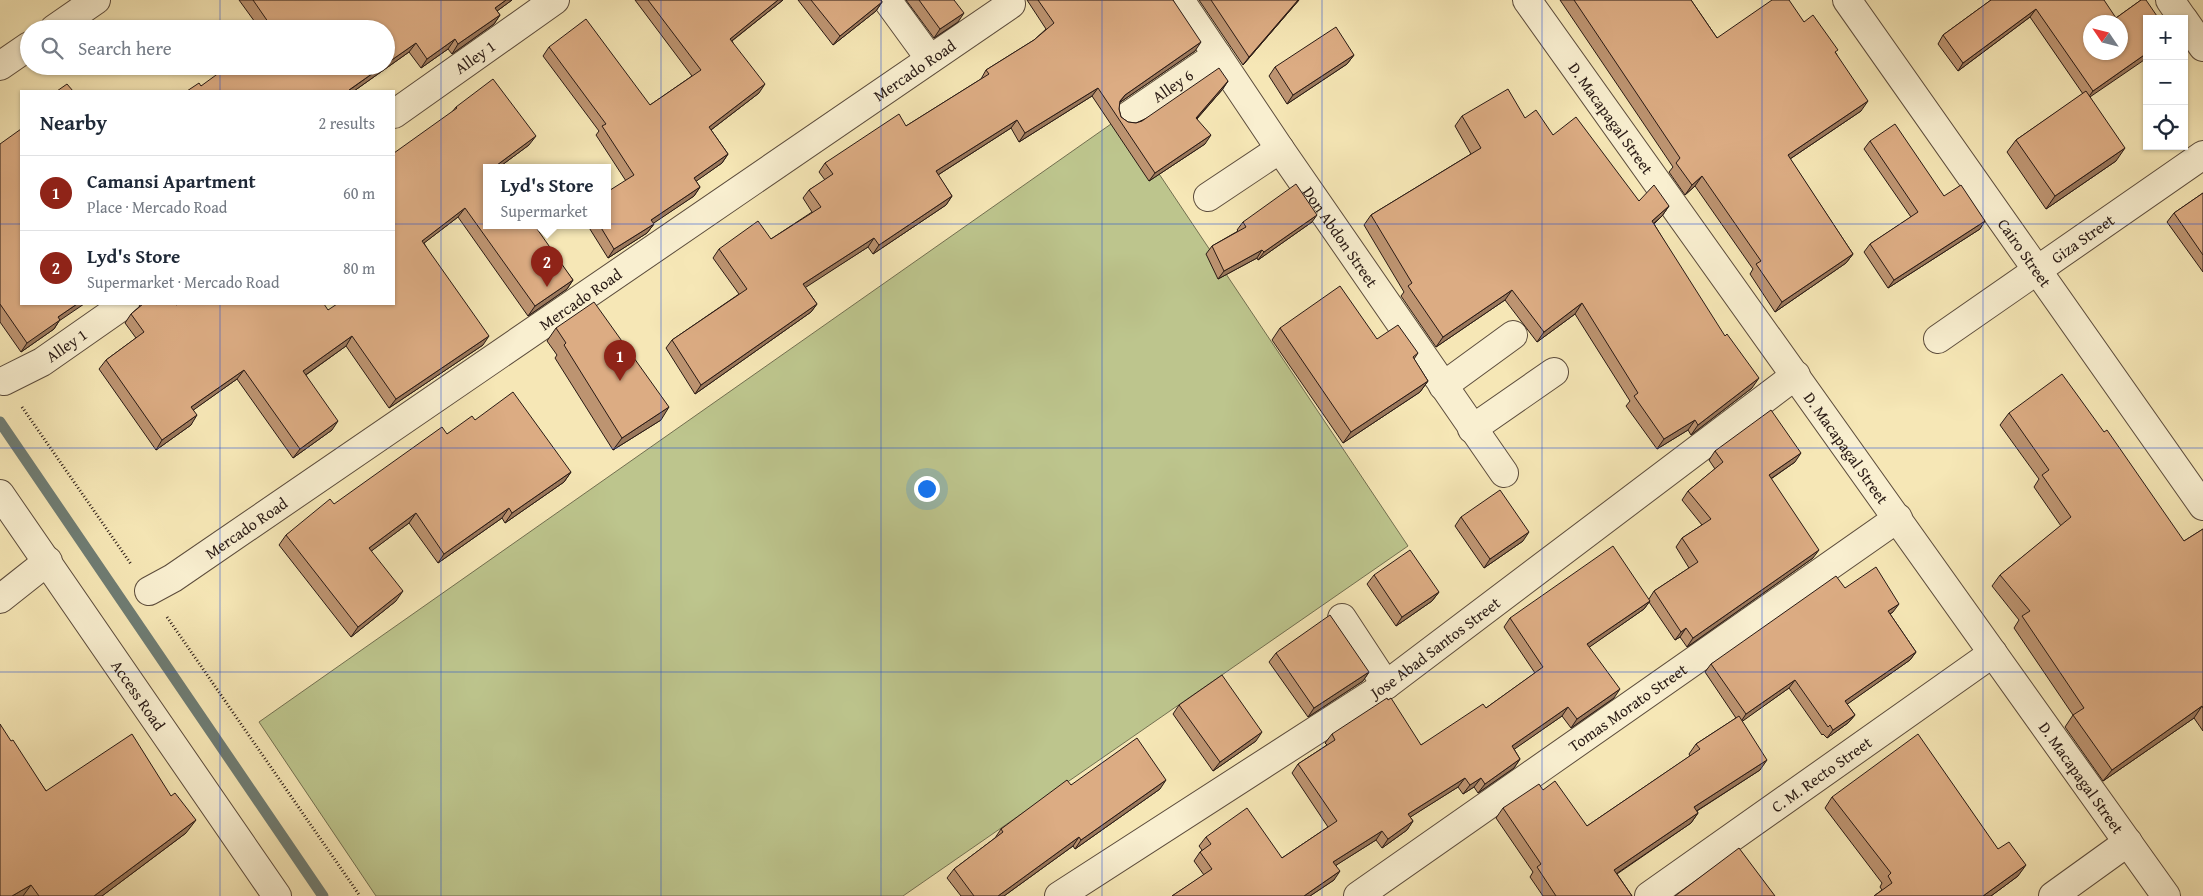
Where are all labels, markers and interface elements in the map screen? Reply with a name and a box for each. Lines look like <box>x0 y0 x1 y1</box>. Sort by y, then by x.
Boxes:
north arrow <box>2083 15 2128 60</box>
map controls <box>2143 15 2188 150</box>
button: + <box>2143 15 2188 60</box>
search box <box>20 20 395 75</box>
street label: Mercado Road <box>868 33 961 107</box>
icon: search <box>38 34 66 62</box>
text: Search here <box>78 34 172 62</box>
street label: Alley 1 <box>449 34 500 80</box>
street label: D. Macapagal Street <box>1563 57 1660 179</box>
button: − <box>2143 60 2188 105</box>
street label: Alley 6 <box>1147 63 1198 108</box>
button: locate <box>2143 105 2188 150</box>
text: Nearby <box>40 107 107 138</box>
text: 2 results <box>318 111 375 135</box>
popup <box>483 164 611 229</box>
text: Camansi Apartment <box>87 167 256 195</box>
text: Lyd's Store <box>500 171 594 199</box>
text: 1 <box>52 181 60 205</box>
text: 60 m <box>343 181 375 205</box>
street label: Don Abdon Street <box>1297 181 1384 292</box>
text: Place · Mercado Road <box>87 195 227 219</box>
text: Supermarket <box>500 199 588 223</box>
street label: Giza Street <box>2046 208 2119 269</box>
street label: Cairo Street <box>1992 213 2058 292</box>
text: Lyd's Store <box>87 242 180 270</box>
pin: 2 <box>531 246 563 287</box>
text: 2 <box>52 256 60 280</box>
text: 80 m <box>343 256 375 280</box>
street label: Mercado Road <box>534 262 627 336</box>
text: Supermarket · Mercado Road <box>87 270 279 294</box>
street label: Alley 1 <box>41 322 92 368</box>
pin: 1 <box>604 340 636 381</box>
street label: D. Macapagal Street <box>1798 387 1895 509</box>
your location <box>914 476 940 502</box>
street label: Mercado Road <box>200 491 293 565</box>
street label: Jose Abad Santos Street <box>1364 591 1505 705</box>
street label: Access Road <box>106 655 172 736</box>
street label: Tomas Morato Street <box>1563 657 1692 757</box>
street label: D. Macapagal Street <box>2033 717 2130 839</box>
street label: C. M. Recto Street <box>1766 730 1877 818</box>

